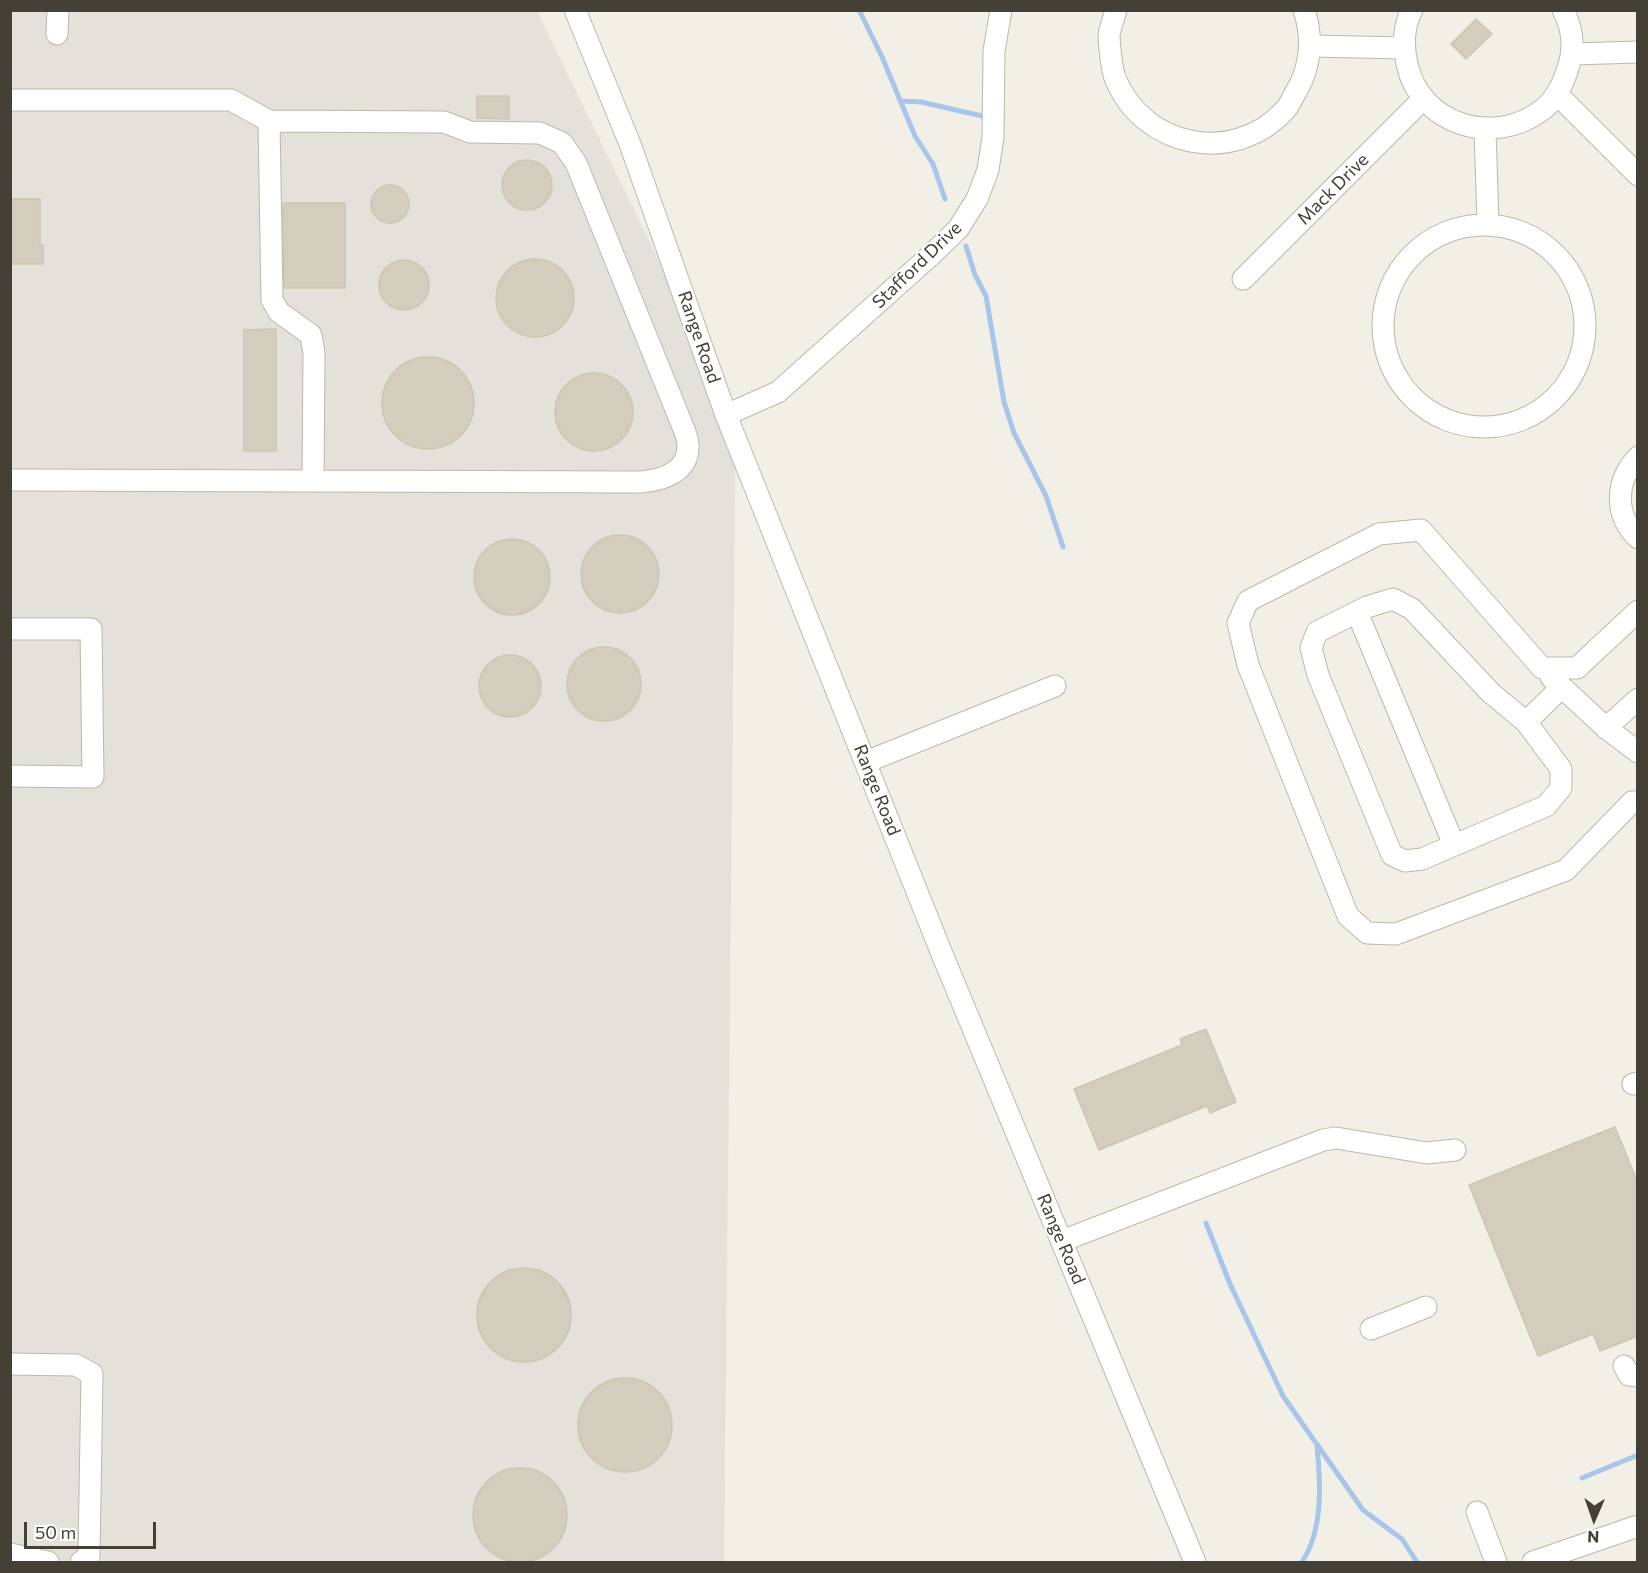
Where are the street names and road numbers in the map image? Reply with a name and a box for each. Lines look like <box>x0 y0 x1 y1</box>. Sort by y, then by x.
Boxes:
street label: Mack Drive <box>1293 149 1373 229</box>
street label: Stafford Drive <box>868 217 966 313</box>
street label: Range Road <box>673 288 725 386</box>
street label: Range Road <box>849 741 905 839</box>
street label: Range Road <box>1032 1190 1090 1288</box>

